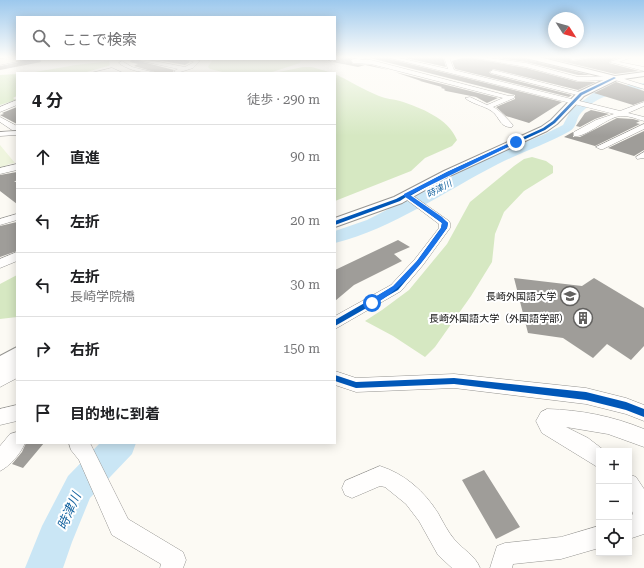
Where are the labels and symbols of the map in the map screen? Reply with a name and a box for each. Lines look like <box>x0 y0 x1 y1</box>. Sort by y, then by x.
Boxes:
north arrow <box>548 12 584 48</box>
route end <box>507 133 525 151</box>
water label: 時津川 <box>425 178 454 200</box>
school or university icon: 長崎外国語大学 <box>559 285 581 307</box>
place label: 長崎外国語大学 <box>486 291 556 302</box>
route start <box>363 294 381 312</box>
building icon: 長崎外国語大学（外国語学部） <box>572 307 594 329</box>
place label: 長崎外国語大学（外国語学部） <box>429 313 569 324</box>
water label: 時津川 <box>54 488 85 532</box>

